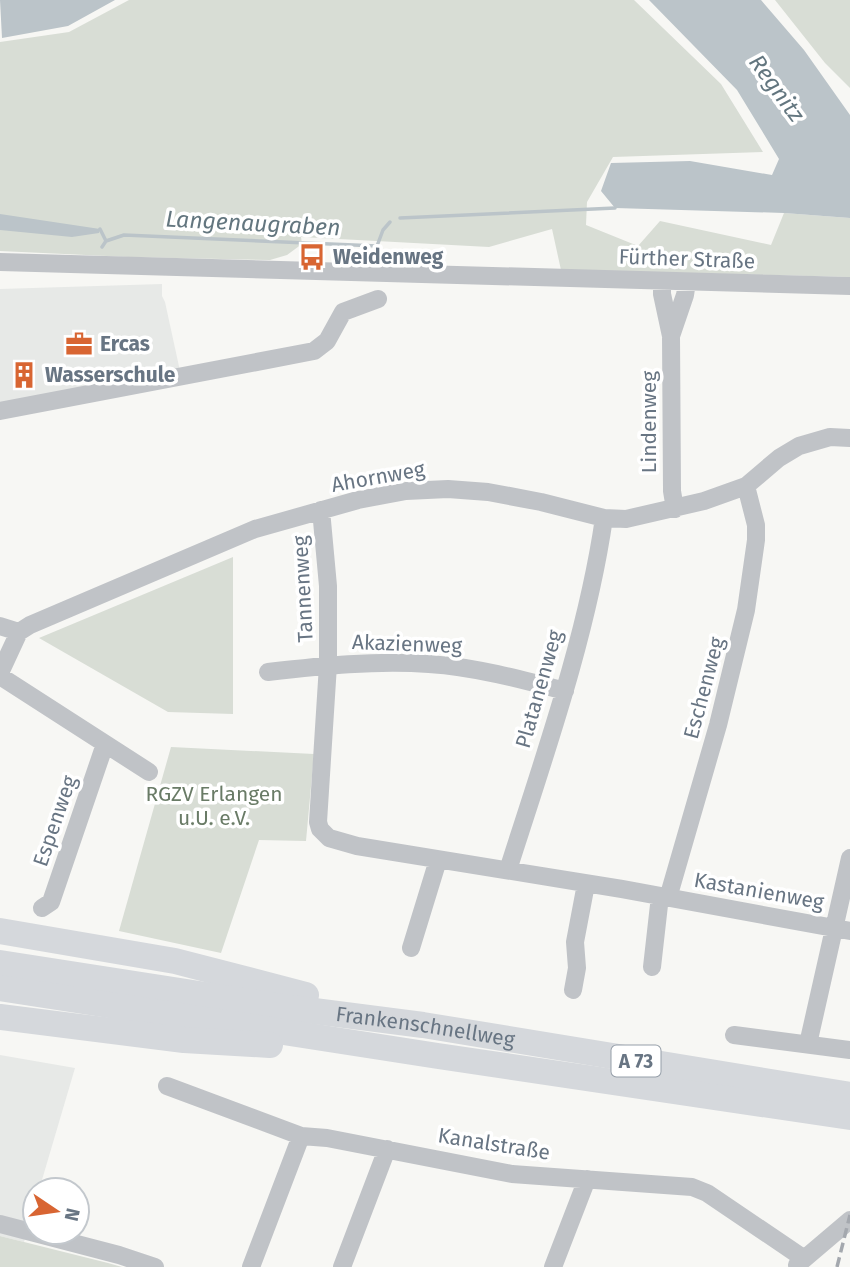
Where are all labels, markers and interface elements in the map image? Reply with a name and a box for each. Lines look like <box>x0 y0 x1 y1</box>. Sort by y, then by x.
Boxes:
water label: Regnitz <box>743 49 811 128</box>
water label: Langenaugraben <box>165 204 341 242</box>
bus stop icon: Weidenweg <box>297 242 327 272</box>
place label: Weidenweg <box>333 244 444 270</box>
street label: Fürther Straße <box>618 244 756 274</box>
office icon: Ercas <box>64 329 94 359</box>
place label: Ercas <box>100 331 150 357</box>
building icon: Wasserschule <box>9 360 39 390</box>
place label: Wasserschule <box>45 362 176 388</box>
street label: Lindenweg <box>636 371 662 473</box>
street label: Ahornweg <box>329 456 427 498</box>
street label: Tannenweg <box>287 535 319 643</box>
street label: Platanenweg <box>510 627 568 751</box>
street label: Akazienweg <box>351 629 463 659</box>
street label: Eschenweg <box>678 634 730 742</box>
street label: Espenweg <box>27 772 83 870</box>
park label: RGZV Erlangen u.U. e.V. <box>145 781 283 831</box>
street label: Kastanienweg <box>692 867 826 915</box>
street label: Frankenschnellweg <box>334 1001 517 1053</box>
road number: A 73 <box>612 1046 660 1077</box>
street label: Kanalstraße <box>436 1122 552 1166</box>
north arrow <box>21 1176 91 1246</box>
text: N <box>59 1206 85 1223</box>

